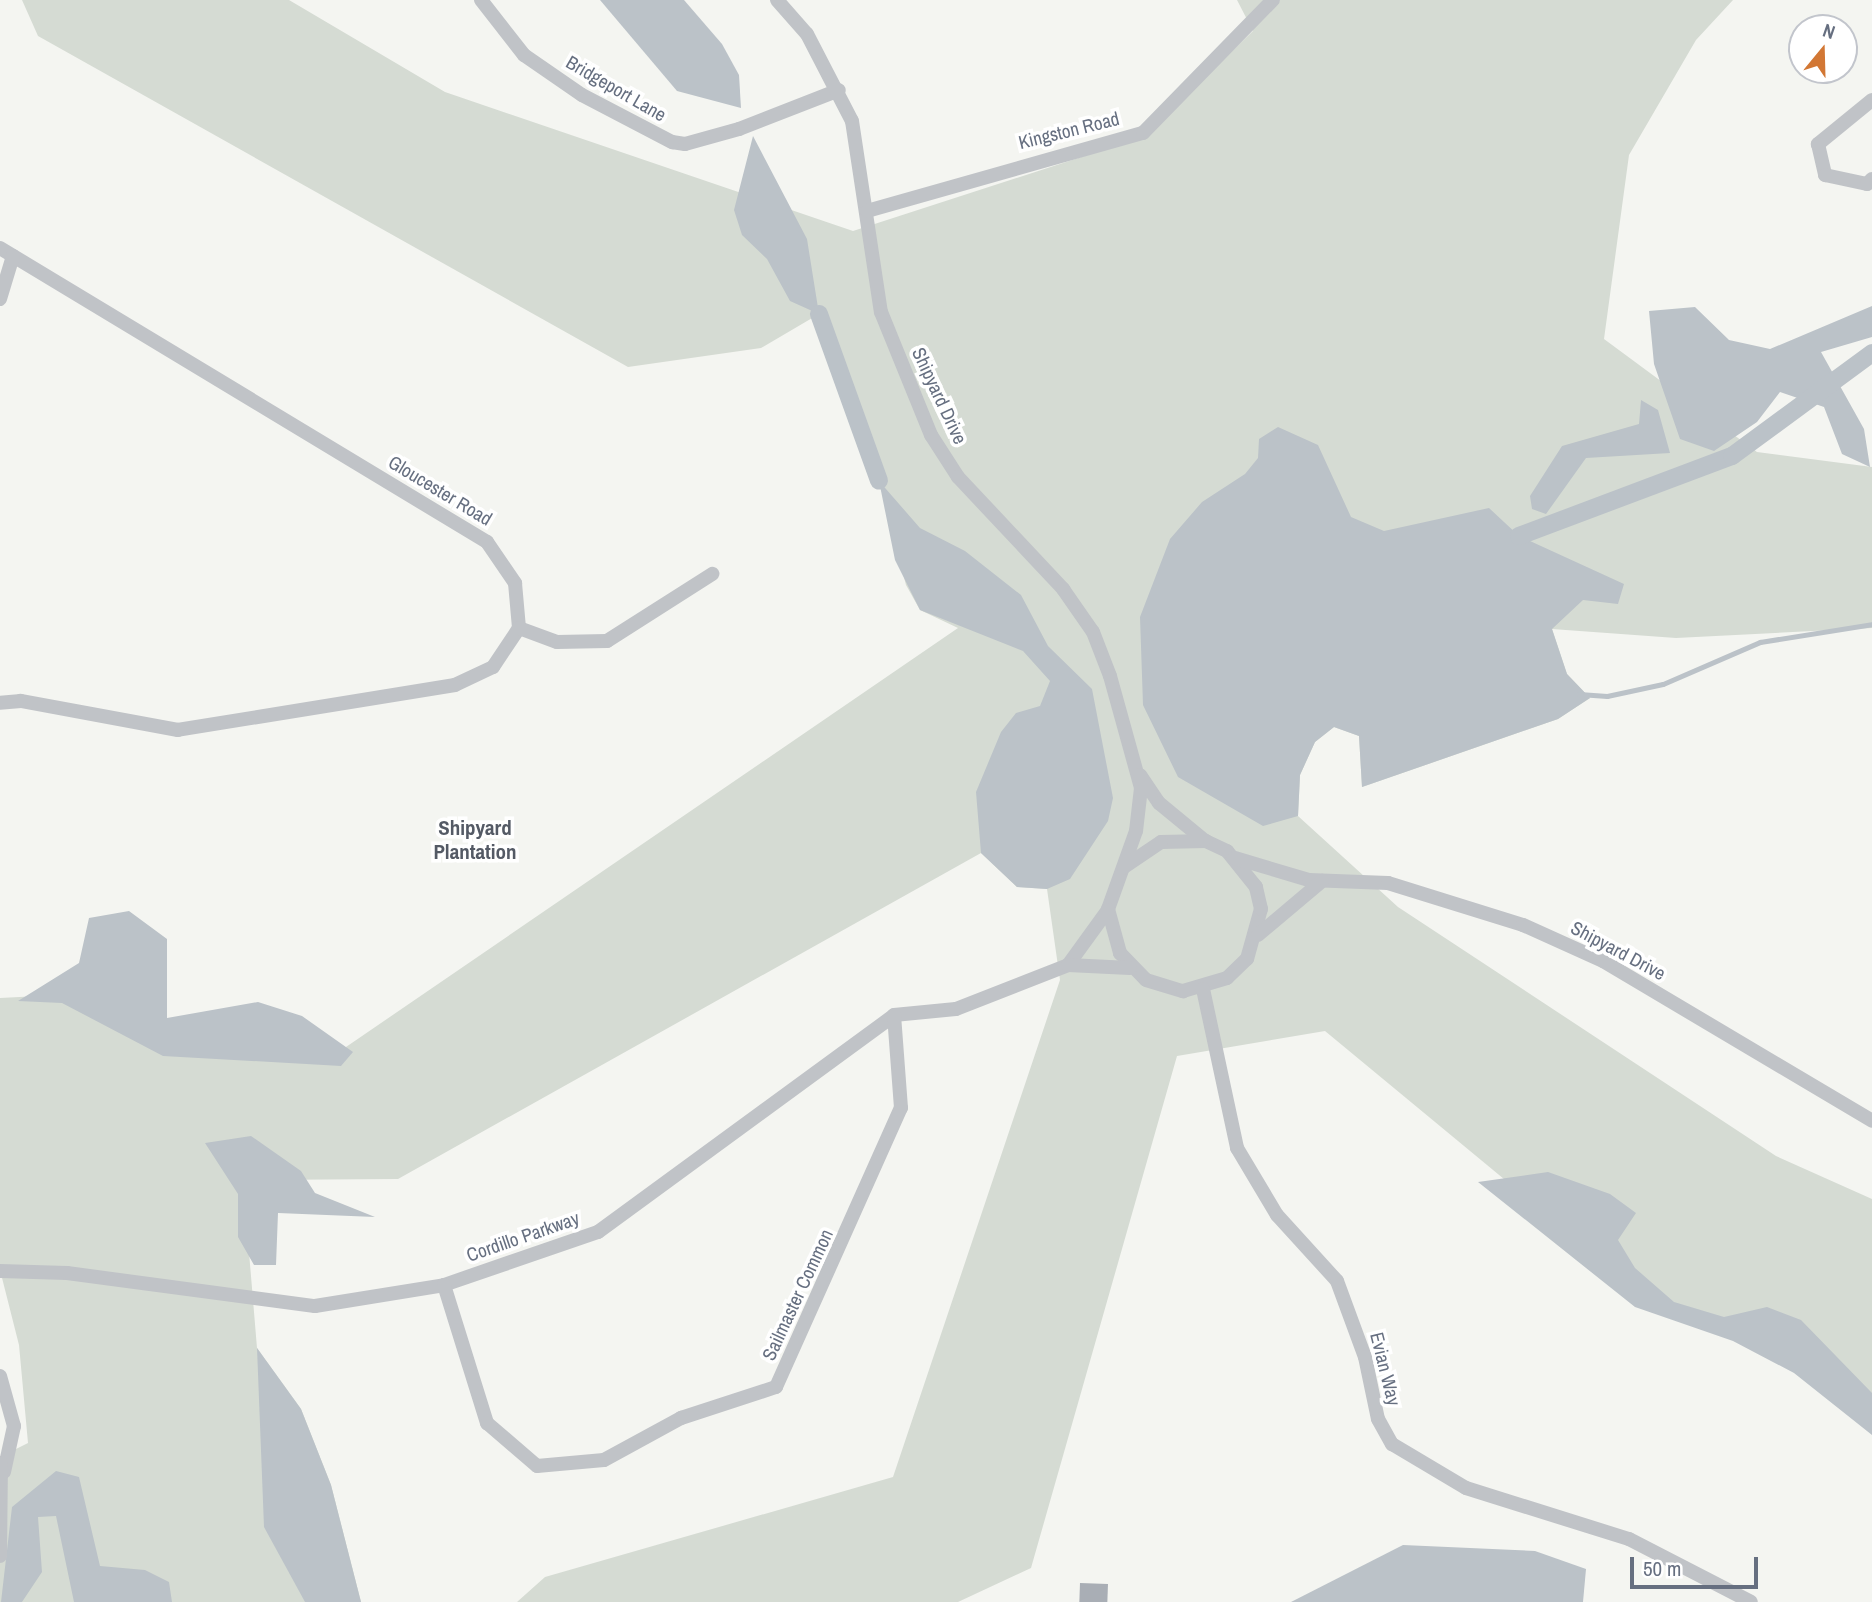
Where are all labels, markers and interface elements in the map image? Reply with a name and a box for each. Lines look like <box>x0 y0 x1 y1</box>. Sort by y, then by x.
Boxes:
north arrow <box>1788 14 1858 84</box>
text: N <box>1820 17 1839 45</box>
street label: Bridgeport Lane <box>562 51 670 127</box>
street label: Kingston Road <box>1016 107 1122 155</box>
street label: Shipyard Drive <box>907 344 971 448</box>
street label: Gloucester Road <box>384 451 496 531</box>
district label: Shipyard Plantation <box>433 815 517 865</box>
street label: Shipyard Drive <box>1567 917 1669 985</box>
street label: Cordillo Parkway <box>464 1207 582 1267</box>
street label: Sailmaster Common <box>758 1226 838 1364</box>
street label: Evian Way <box>1365 1330 1405 1408</box>
scale bar <box>1634 1542 1762 1586</box>
text: 50 m <box>1643 1554 1681 1583</box>

